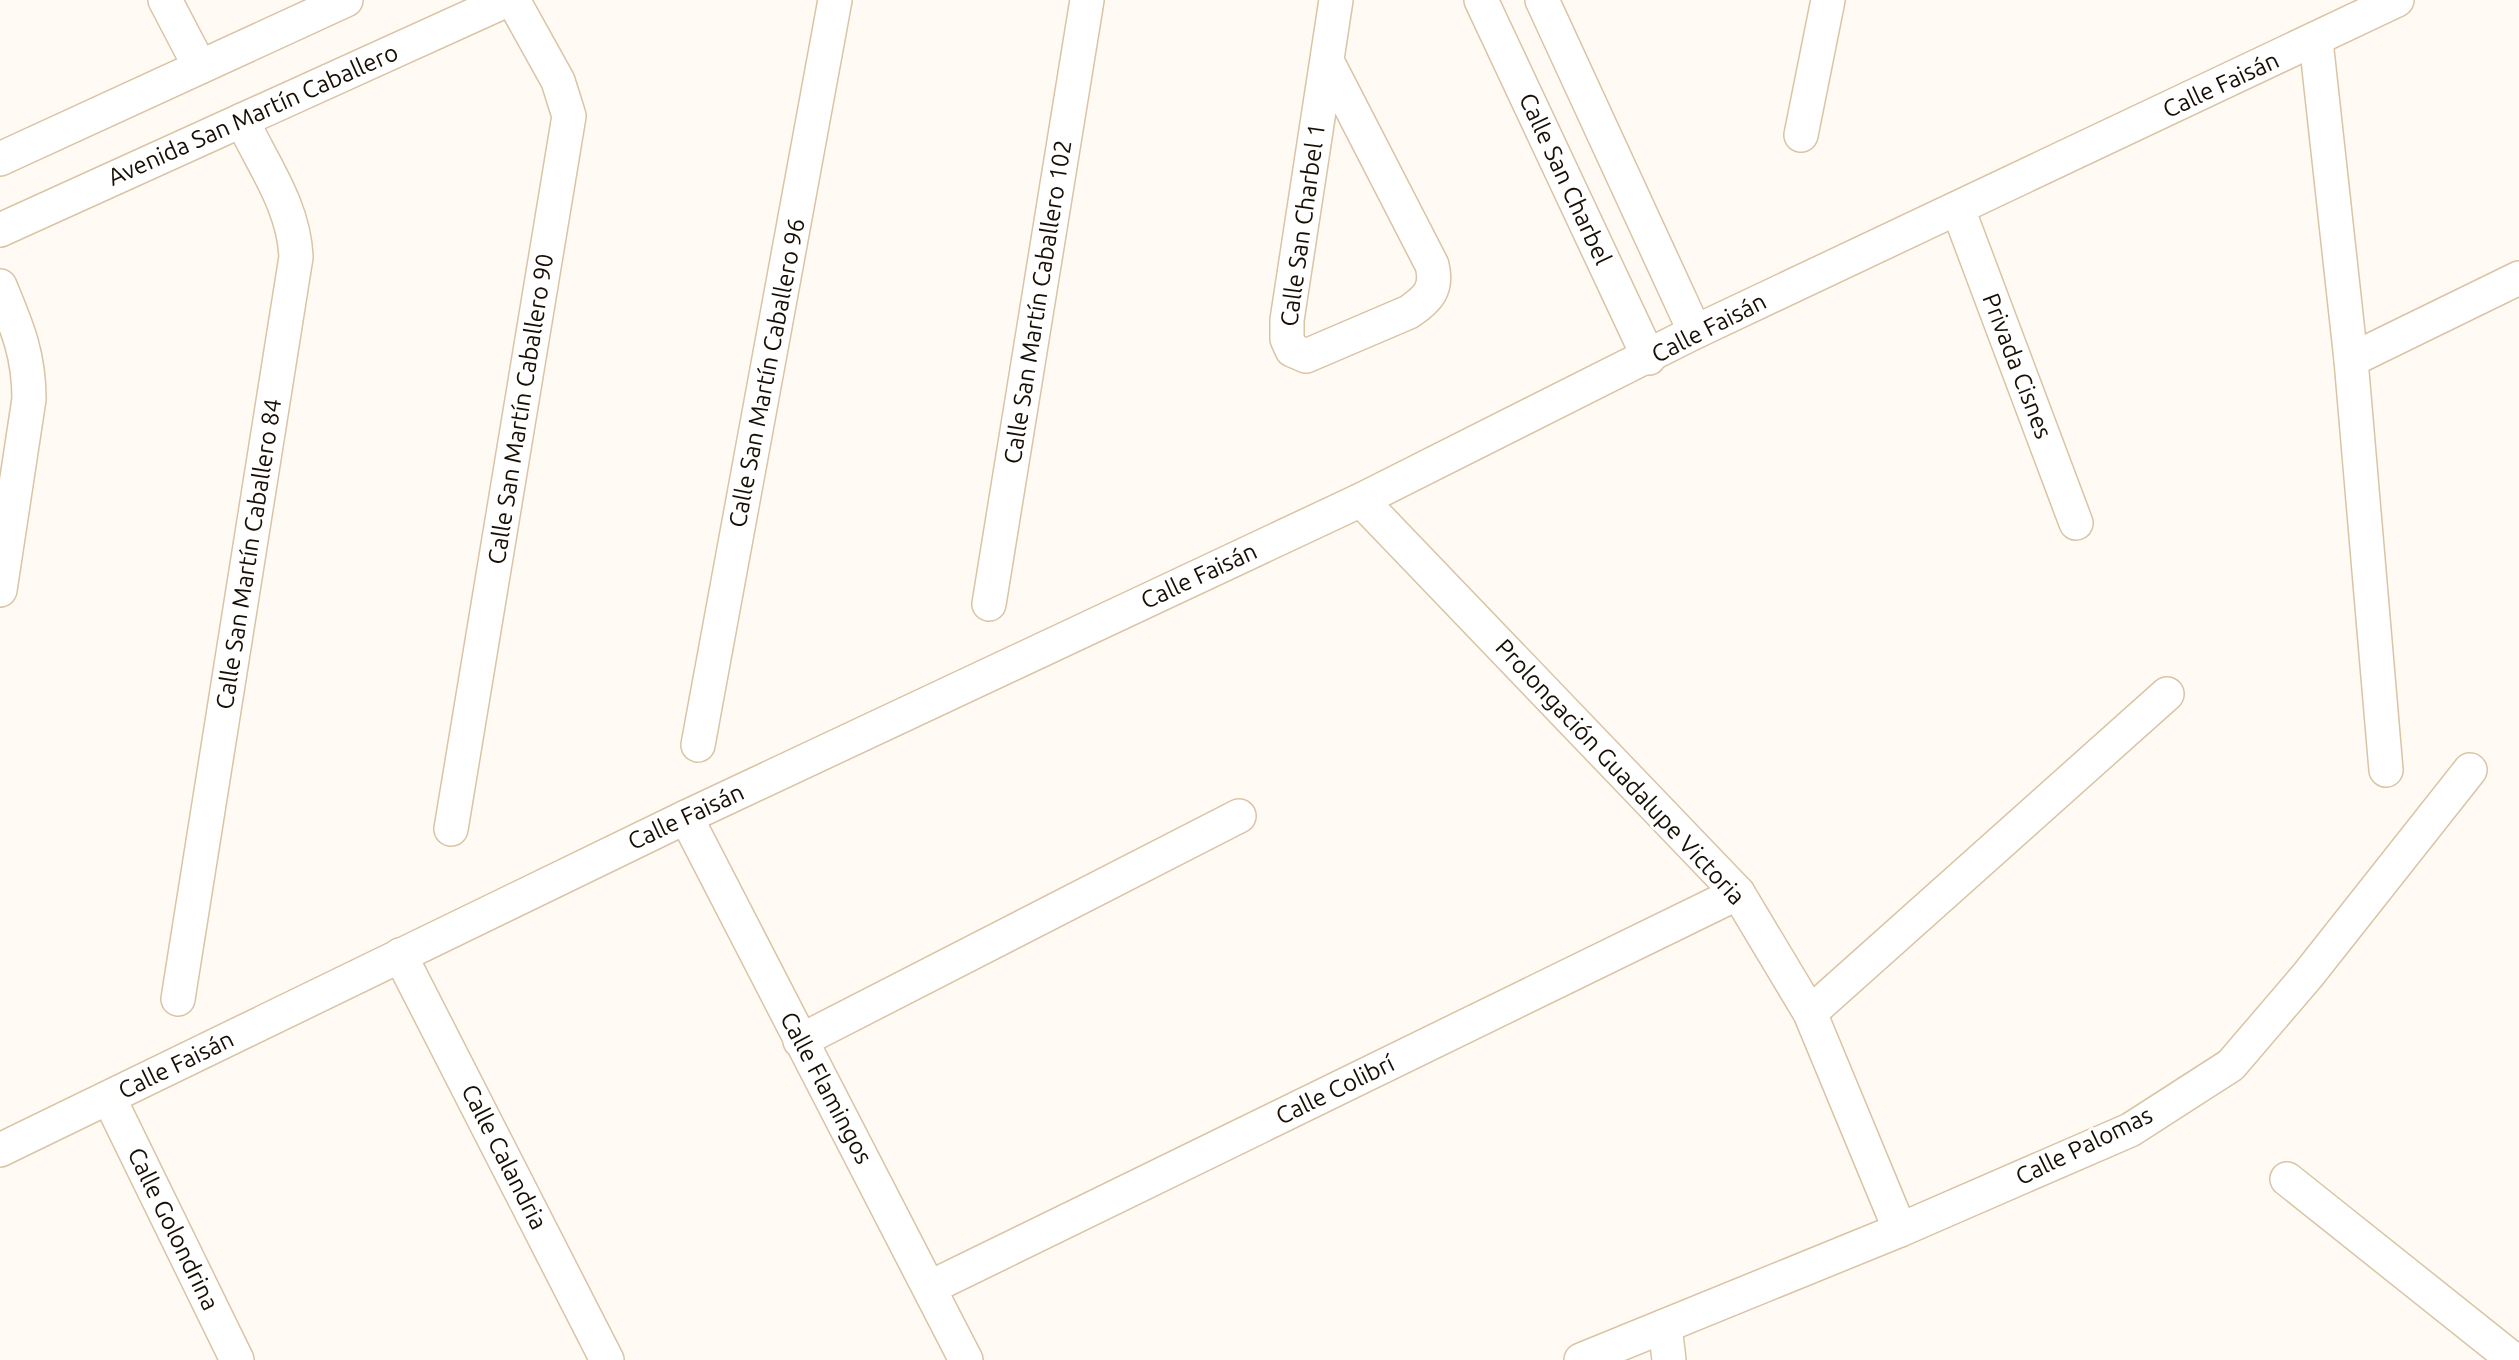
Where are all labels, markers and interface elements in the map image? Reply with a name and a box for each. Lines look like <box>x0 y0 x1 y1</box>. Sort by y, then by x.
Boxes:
street label: Avenida San Martín Caballero <box>103 38 402 191</box>
street label: Calle Faisán <box>2159 46 2283 123</box>
street label: Calle San Charbel <box>1514 89 1617 269</box>
street label: Calle San Charbel 1 <box>1275 122 1330 328</box>
street label: Calle San Martín Caballero 102 <box>999 138 1076 466</box>
street label: Calle San Martín Caballero 96 <box>723 216 810 530</box>
street label: Calle San Martín Caballero 90 <box>483 252 558 566</box>
street label: Calle Faisán <box>1647 287 1770 368</box>
street label: Privada Cisnes <box>1977 289 2058 442</box>
street label: Calle San Martín Caballero 84 <box>211 397 286 711</box>
street label: Calle Faisán <box>1137 537 1261 614</box>
street label: Prolongación Guadalupe Victoria <box>1490 633 1750 910</box>
street label: Calle Faisán <box>624 778 748 855</box>
street label: Calle Flamingos <box>775 1007 878 1168</box>
street label: Calle Faisán <box>114 1025 238 1104</box>
street label: Calle Colibrí <box>1271 1049 1399 1130</box>
street label: Calle Calandria <box>456 1080 553 1234</box>
street label: Calle Palomas <box>2011 1101 2157 1190</box>
street label: Calle Golondrina <box>122 1143 224 1314</box>

